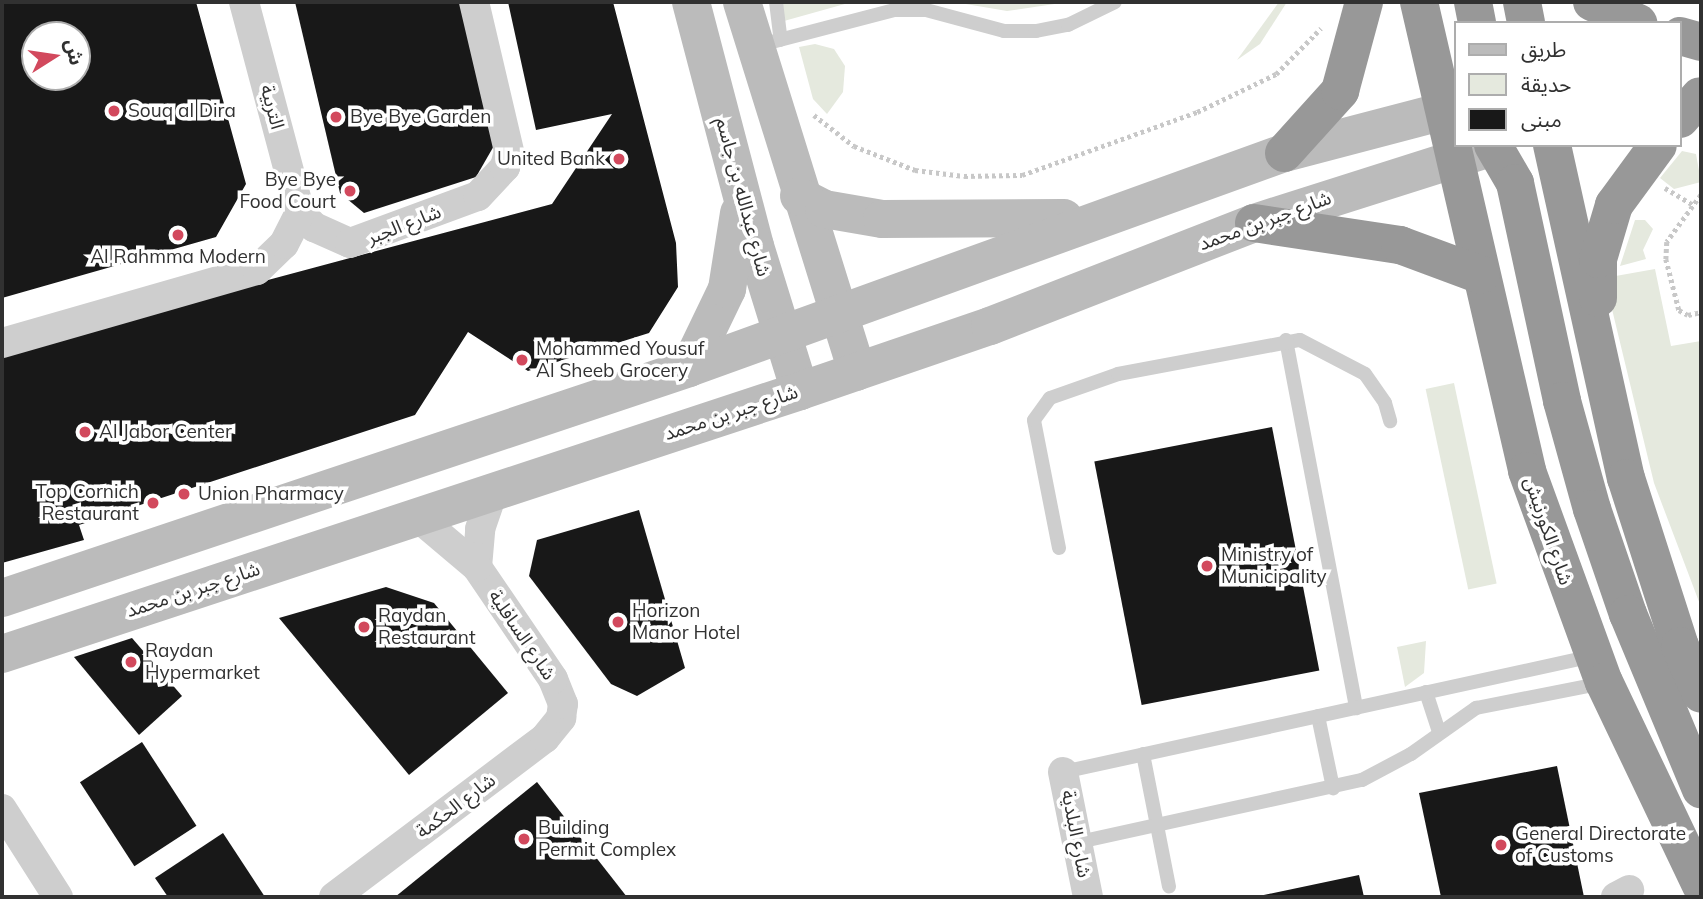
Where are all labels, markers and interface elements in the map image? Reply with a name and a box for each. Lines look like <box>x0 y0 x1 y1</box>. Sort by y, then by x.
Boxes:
north arrow <box>21 21 91 91</box>
legend <box>1454 21 1682 147</box>
text: طريق <box>1521 36 1566 62</box>
text: ش <box>60 37 89 67</box>
text: حديقة <box>1521 71 1571 97</box>
street label: التربية <box>255 82 289 132</box>
place label: Souq al Dira <box>128 100 236 122</box>
marker: Souq al Dira <box>106 103 122 119</box>
place label: Bye Bye Garden <box>350 106 491 128</box>
text: مبنى <box>1521 106 1562 132</box>
marker: Bye Bye Garden <box>328 109 344 125</box>
street label: شارع عبدالله بن جاسم <box>711 115 775 279</box>
place label: United Bank <box>497 148 605 170</box>
marker: United Bank <box>611 151 627 167</box>
place label: Bye Bye Food Court <box>239 169 336 213</box>
marker: Bye Bye Food Court <box>342 183 358 199</box>
street label: شارع جبر بن محمد <box>1196 186 1334 256</box>
street label: شارع الجبر <box>364 200 444 250</box>
marker: Al Rahmma Modern <box>170 227 186 243</box>
place label: Al Rahmma Modern <box>90 246 266 268</box>
place label: Mohammed Yousuf Al Sheeb Grocery <box>536 338 704 382</box>
marker: Mohammed Yousuf Al Sheeb Grocery <box>514 352 530 368</box>
street label: شارع جبر بن محمد <box>661 381 801 445</box>
place label: Al Jabor Center <box>99 421 232 443</box>
marker: Al Jabor Center <box>77 424 93 440</box>
street label: شارع الكورنيش <box>1519 474 1577 588</box>
place label: Top Cornich Restaurant <box>35 481 139 525</box>
place label: Union Pharmacy <box>198 483 344 505</box>
marker: Union Pharmacy <box>176 486 192 502</box>
marker: Top Cornich Restaurant <box>145 495 161 511</box>
place label: Ministry of Municipality <box>1221 544 1327 588</box>
street label: شارع جبر بن محمد <box>123 558 263 622</box>
marker: Ministry of Municipality <box>1199 558 1215 574</box>
street label: شارع السافلية <box>484 586 560 684</box>
place label: Horizon Manor Hotel <box>632 600 740 644</box>
place label: Raydan Restaurant <box>378 605 476 649</box>
marker: Horizon Manor Hotel <box>610 614 626 630</box>
marker: Raydan Restaurant <box>356 619 372 635</box>
place label: Raydan Hypermarket <box>145 640 260 684</box>
marker: Raydan Hypermarket <box>123 654 139 670</box>
street label: شارع الحكمة <box>412 769 500 843</box>
street label: شارع البلدية <box>1056 788 1096 880</box>
place label: Building Permit Complex <box>538 817 676 861</box>
place label: General Directorate of Customs <box>1515 823 1686 867</box>
marker: Building Permit Complex <box>516 831 532 847</box>
marker: General Directorate of Customs <box>1493 837 1509 853</box>

